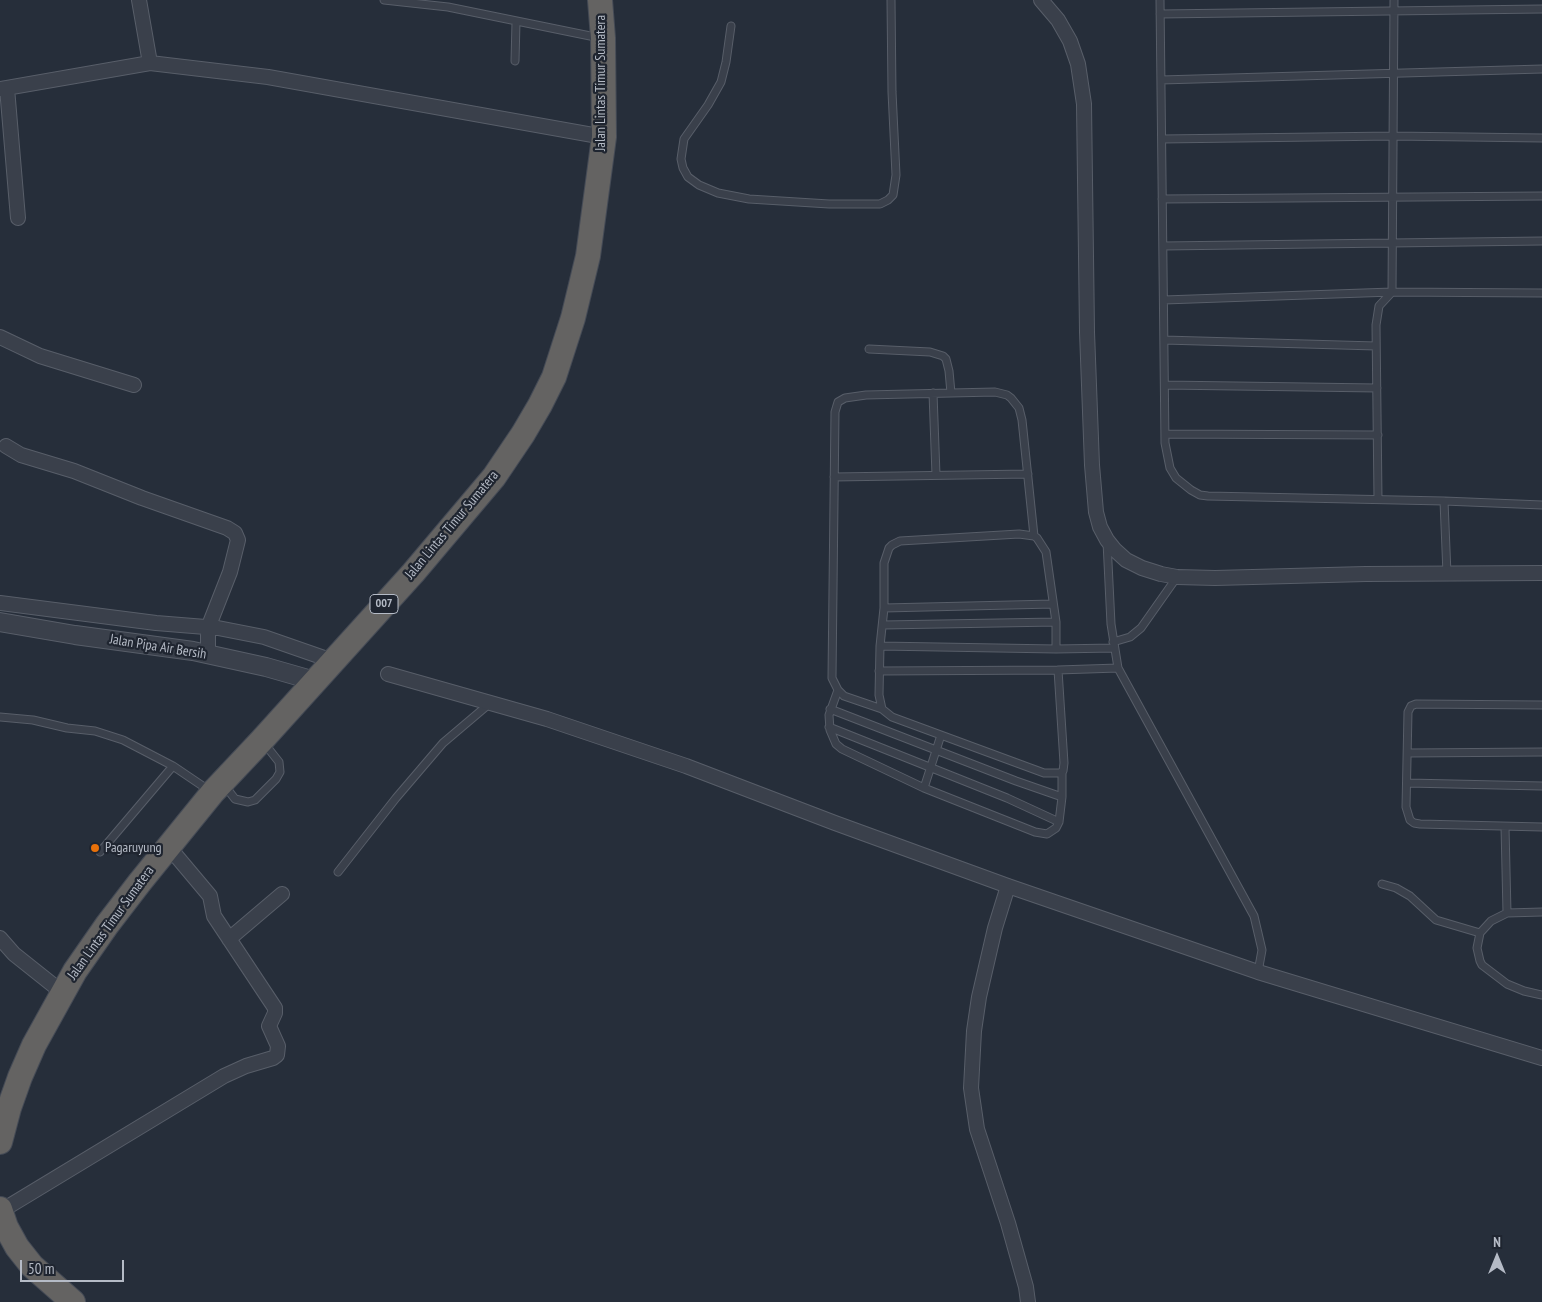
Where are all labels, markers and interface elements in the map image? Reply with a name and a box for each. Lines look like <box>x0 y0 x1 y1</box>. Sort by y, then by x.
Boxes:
street label: Jalan Lintas Timur Sumatera <box>593 15 609 151</box>
street label: Jalan Lintas Timur Sumatera <box>402 467 502 583</box>
road number: 007 <box>370 594 398 614</box>
street label: Jalan Pipa Air Bersih <box>109 631 207 663</box>
place label: Pagaruyung <box>105 840 162 856</box>
marker: Pagaruyung <box>89 842 101 854</box>
street label: Jalan Lintas Timur Sumatera <box>64 863 158 983</box>
north arrow <box>1472 1232 1522 1282</box>
text: N <box>1493 1233 1501 1251</box>
scale bar <box>22 1250 126 1282</box>
text: 50 m <box>28 1259 54 1278</box>

